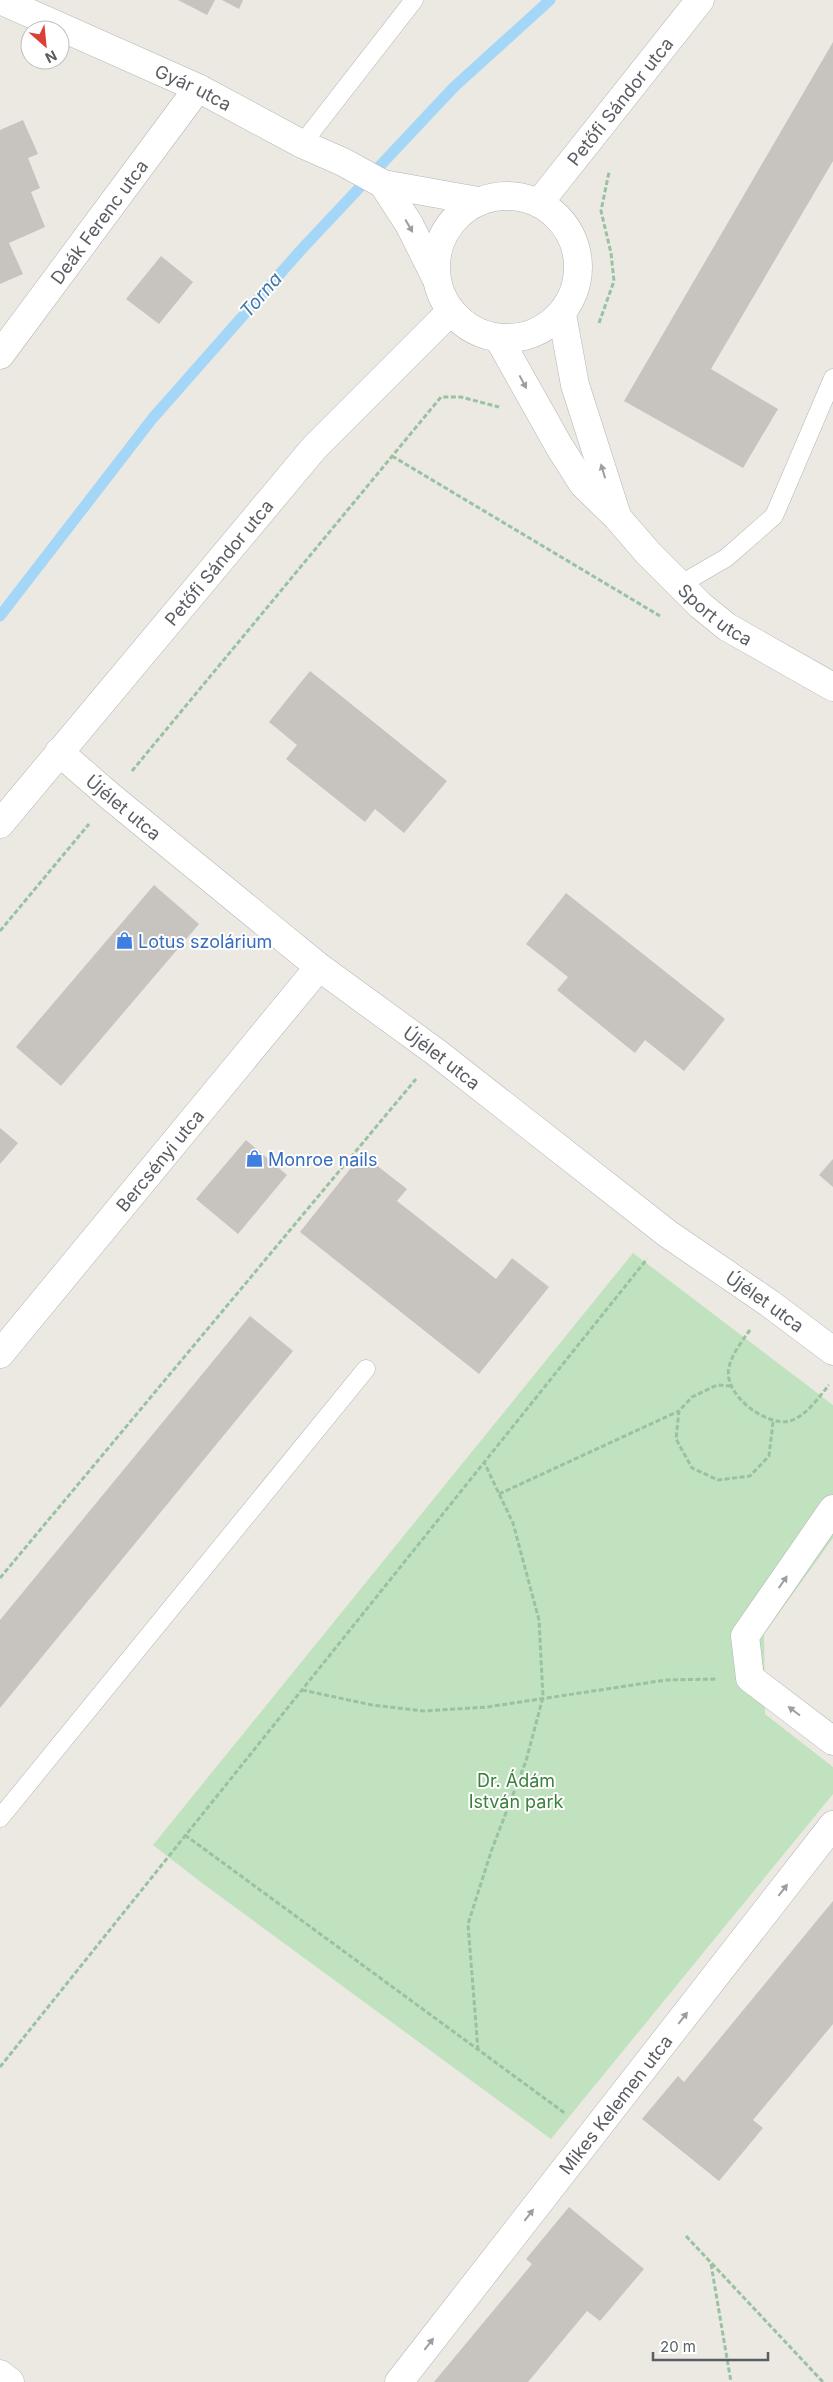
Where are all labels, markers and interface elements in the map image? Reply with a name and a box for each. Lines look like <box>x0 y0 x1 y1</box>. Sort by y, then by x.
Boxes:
north arrow <box>20 20 70 70</box>
street label: Petőfi Sándor utca <box>563 33 677 169</box>
text: N <box>43 47 60 67</box>
street label: Gyár utca <box>152 60 235 115</box>
street label: Deák Ferenc utca <box>46 156 152 288</box>
one-way arrow <box>404 219 413 232</box>
water label: Torna <box>235 267 287 322</box>
one-way arrow <box>518 375 527 388</box>
one-way arrow <box>599 463 607 478</box>
street label: Petőfi Sándor utca <box>160 495 277 629</box>
street label: Sport utca <box>674 579 756 650</box>
street label: Újélet utca <box>82 769 165 844</box>
shop icon: Lotus szolárium <box>114 931 134 951</box>
place label: Lotus szolárium <box>138 931 272 952</box>
street label: Újélet utca <box>399 1021 484 1093</box>
street label: Bercsényi utca <box>111 1105 208 1216</box>
shop icon: Monroe nails <box>244 1149 264 1169</box>
place label: Monroe nails <box>268 1149 377 1170</box>
street label: Újélet utca <box>722 1265 808 1336</box>
one-way arrow <box>778 1575 787 1589</box>
one-way arrow <box>787 1706 801 1716</box>
park label: Dr. Ádám István park <box>469 1769 563 1812</box>
one-way arrow <box>777 1884 788 1897</box>
one-way arrow <box>677 2012 688 2025</box>
street label: Mikes Kelemen utca <box>555 2030 676 2178</box>
one-way arrow <box>524 2209 534 2222</box>
scale bar <box>653 2330 768 2362</box>
one-way arrow <box>424 2337 435 2350</box>
text: 20 m <box>660 2337 696 2356</box>

